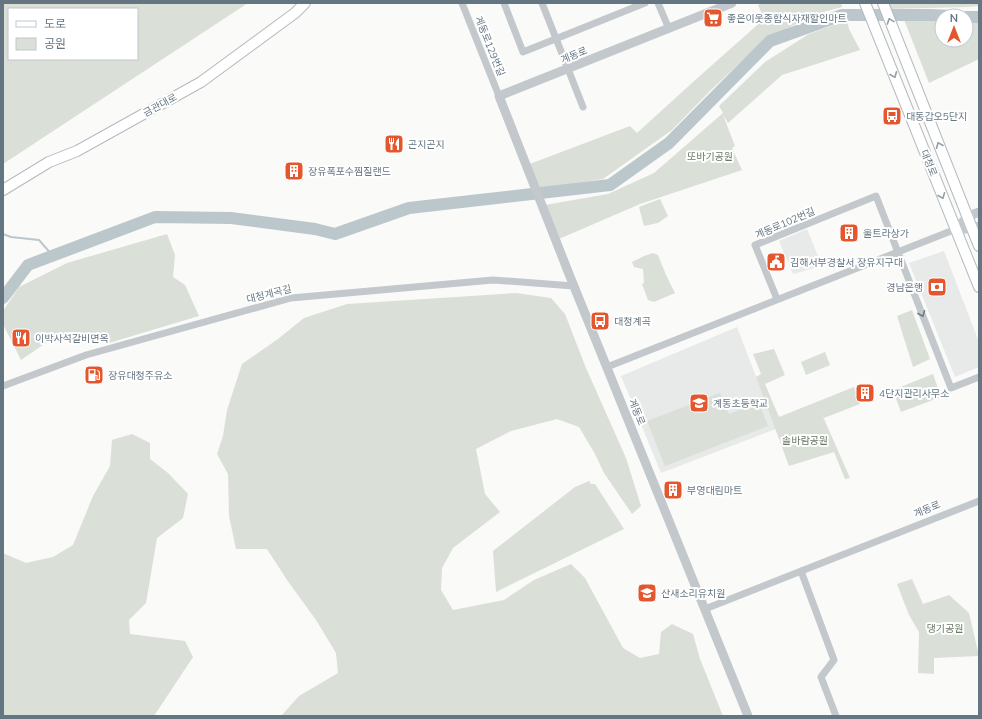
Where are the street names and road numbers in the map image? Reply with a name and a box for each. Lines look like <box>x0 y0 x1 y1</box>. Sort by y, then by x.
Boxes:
street label: 계동로129번길 <box>472 14 508 78</box>
street label: 계동로 <box>559 44 589 66</box>
street label: 금관대로 <box>141 90 179 120</box>
street label: 대청로 <box>918 148 940 178</box>
street label: 계동로102번길 <box>753 205 817 241</box>
street label: 대청계곡길 <box>245 282 293 306</box>
street label: 계동로 <box>626 397 648 427</box>
street label: 계동로 <box>912 498 942 520</box>

